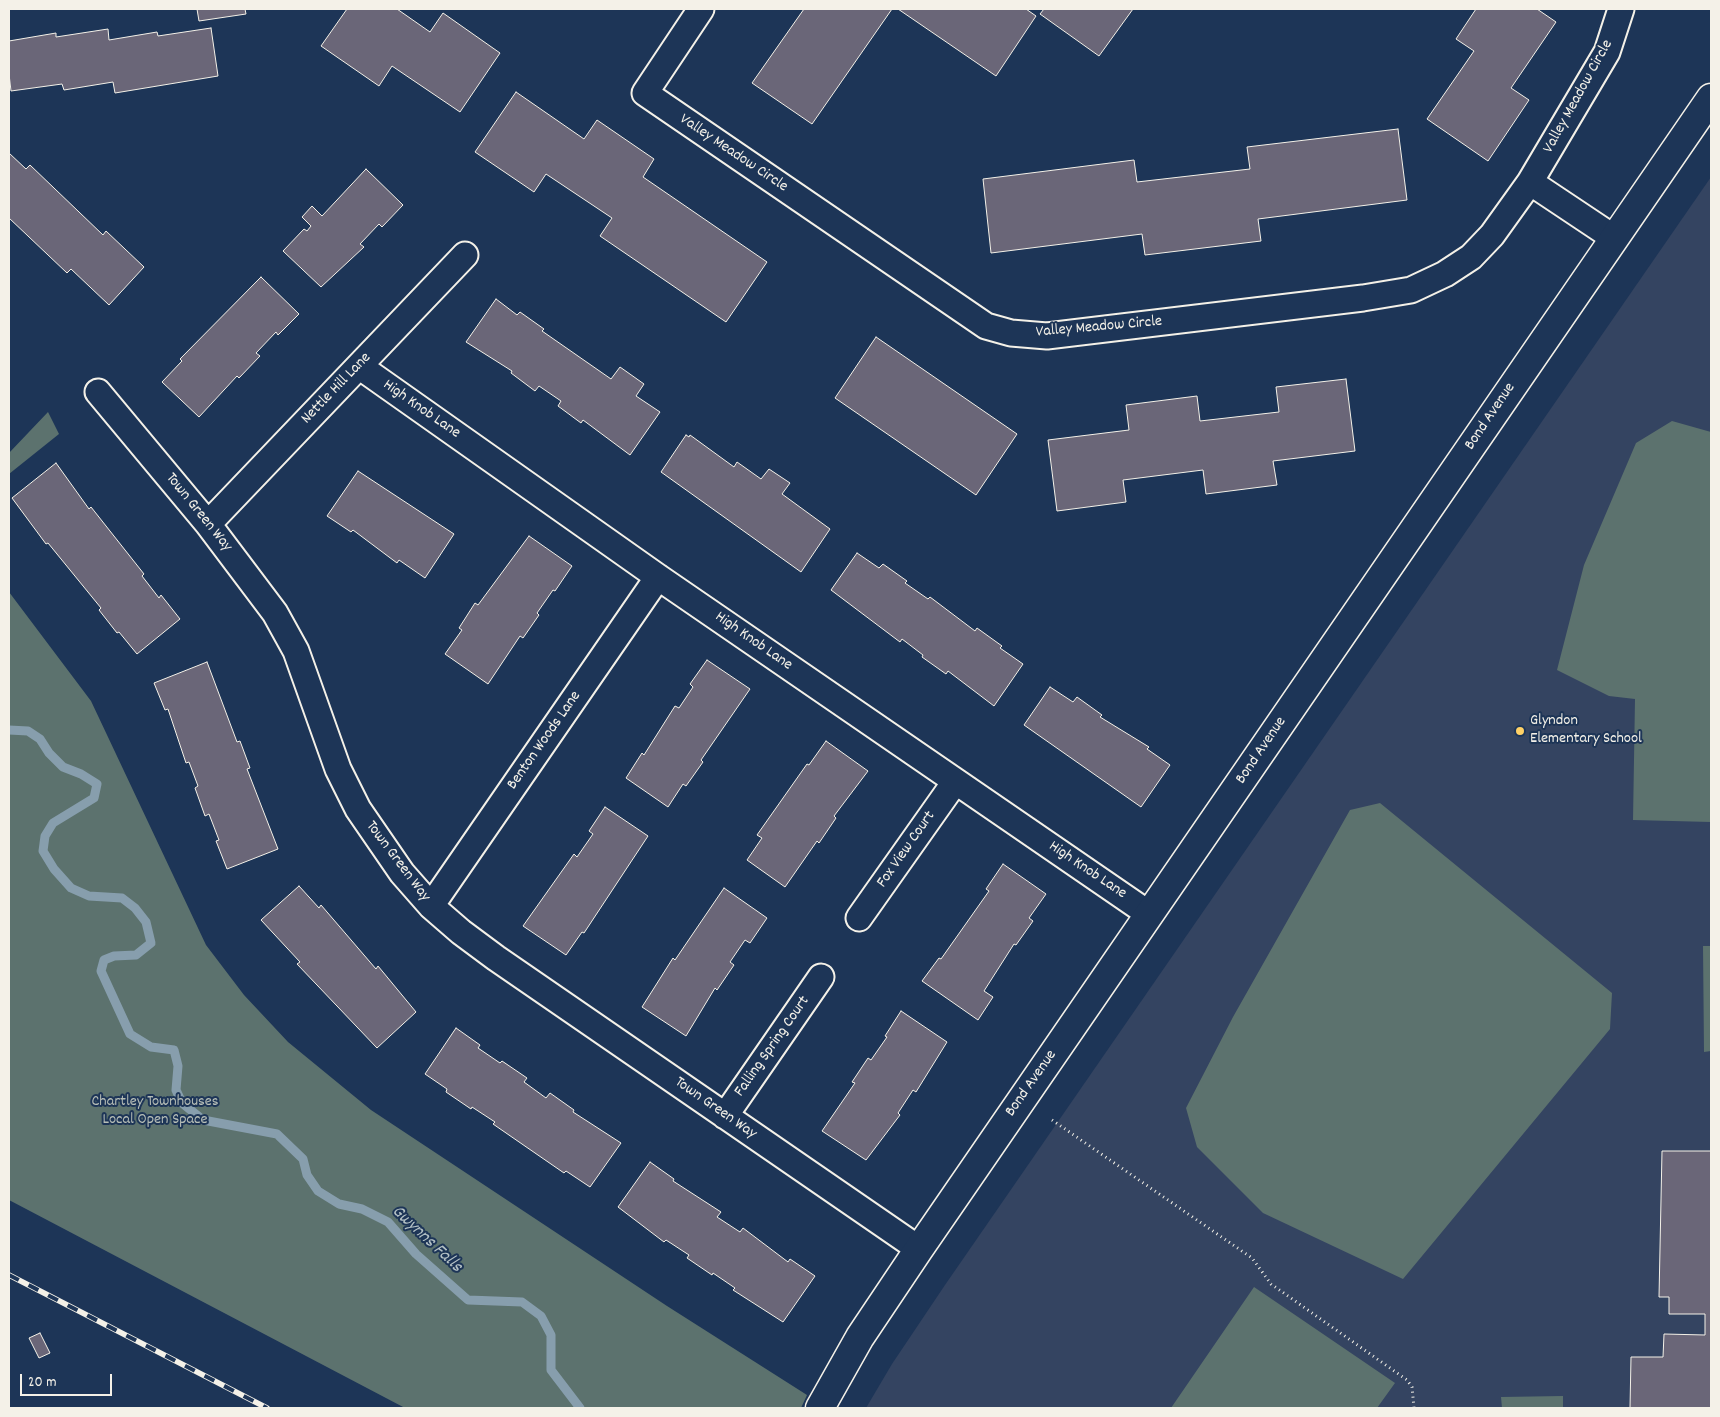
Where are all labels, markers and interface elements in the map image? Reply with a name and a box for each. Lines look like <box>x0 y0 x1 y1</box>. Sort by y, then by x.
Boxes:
street label: Valley Meadow Circle <box>1540 37 1618 157</box>
street label: Valley Meadow Circle <box>675 111 791 197</box>
street label: Valley Meadow Circle <box>1035 313 1163 343</box>
street label: Nettle Hill Lane <box>298 349 376 429</box>
street label: High Knob Lane <box>379 376 463 444</box>
street label: Bond Avenue <box>1462 380 1520 454</box>
street label: Town Green Way <box>160 470 236 556</box>
street label: High Knob Lane <box>711 608 795 676</box>
street label: Benton Woods Lane <box>504 688 586 794</box>
place label: Glyndon Elementary School <box>1530 712 1642 750</box>
street label: Bond Avenue <box>1233 714 1291 788</box>
marker: Glyndon Elementary School <box>1514 725 1526 737</box>
street label: Fox View Court <box>874 808 940 892</box>
street label: Town Green Way <box>361 818 433 906</box>
street label: High Knob Lane <box>1044 838 1130 904</box>
street label: Falling Spring Court <box>731 993 815 1101</box>
street label: Bond Avenue <box>1002 1047 1062 1121</box>
street label: Town Green Way <box>670 1074 760 1144</box>
park label: Chartley Townhouses Local Open Space <box>91 1093 219 1131</box>
water label: Gwynns Falls <box>386 1202 466 1278</box>
scale bar <box>22 1364 115 1396</box>
text: 20 m <box>28 1372 56 1394</box>

